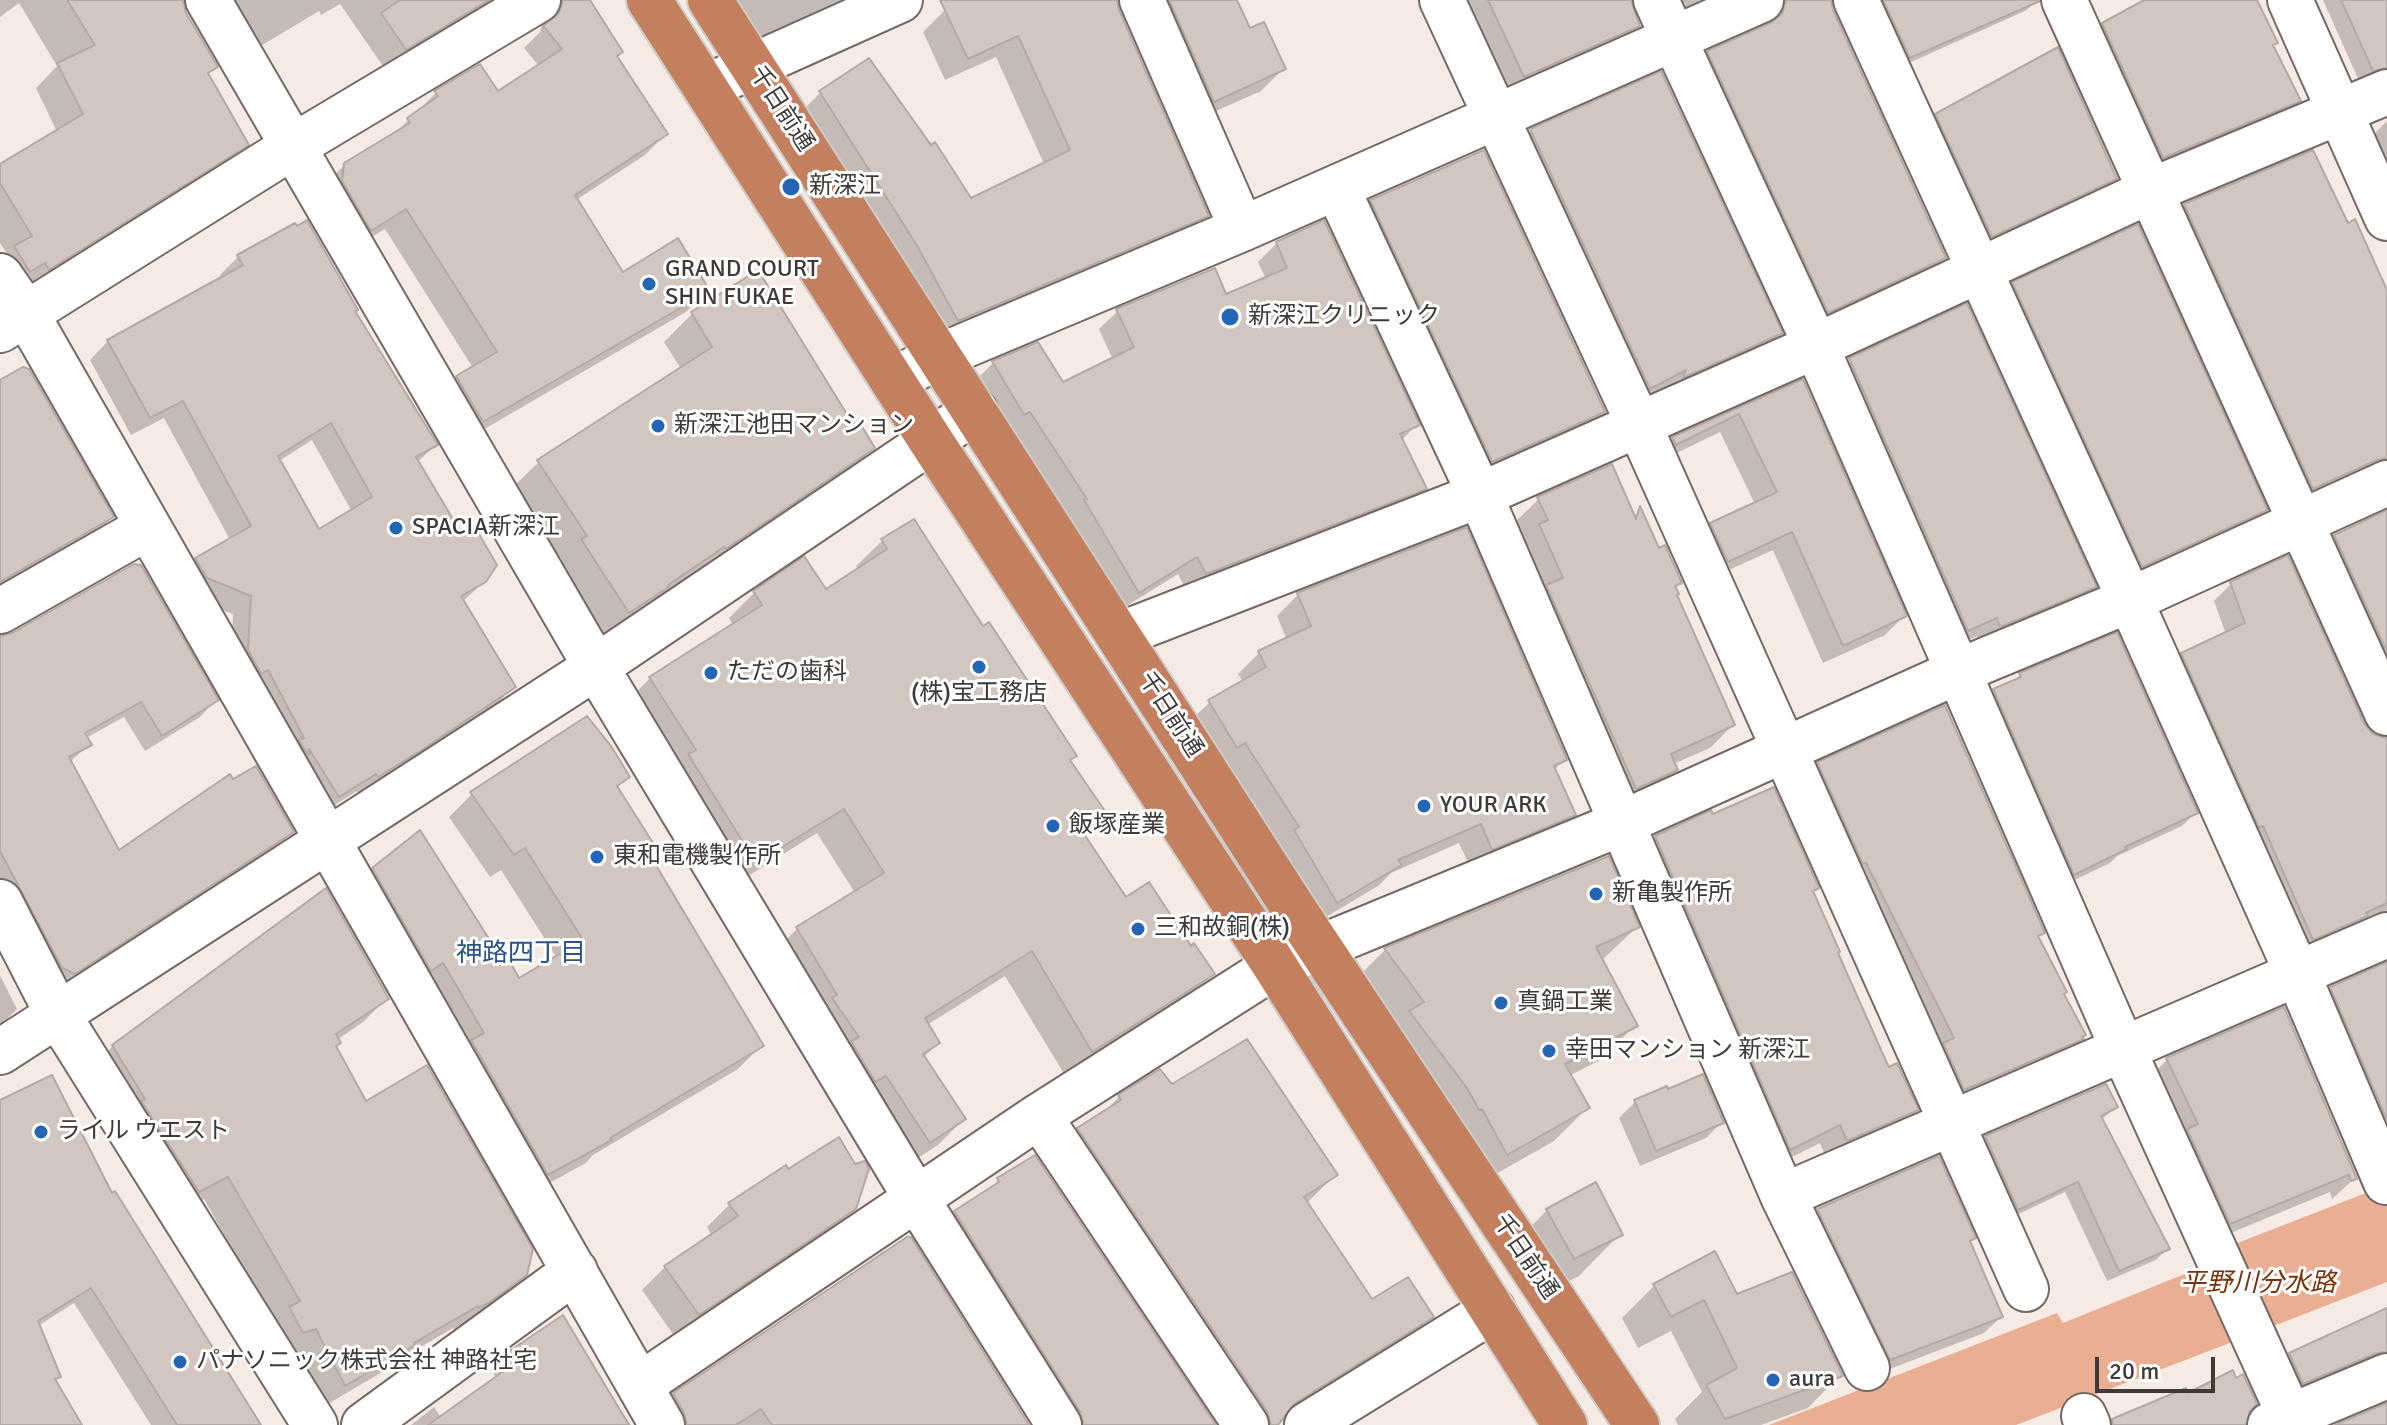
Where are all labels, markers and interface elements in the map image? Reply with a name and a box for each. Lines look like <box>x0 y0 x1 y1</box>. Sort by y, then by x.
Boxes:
street label: 千日前通 <box>743 61 819 157</box>
place label: 新深江 <box>809 173 881 201</box>
marker: 新深江 <box>780 176 802 198</box>
place label: GRAND COURT SHIN FUKAE <box>665 256 819 312</box>
marker: GRAND COURT SHIN FUKAE <box>640 275 658 293</box>
place label: 新深江クリニック <box>1248 303 1440 331</box>
marker: 新深江クリニック <box>1219 306 1241 328</box>
place label: 新深江池田マンション <box>674 412 914 440</box>
marker: 新深江池田マンション <box>649 417 667 435</box>
place label: SPACIA新深江 <box>412 514 560 542</box>
marker: SPACIA新深江 <box>387 519 405 537</box>
marker: (株)宝工務店 <box>970 658 988 676</box>
place label: ただの歯科 <box>727 659 847 687</box>
marker: ただの歯科 <box>702 664 720 682</box>
street label: 千日前通 <box>1132 667 1208 763</box>
place label: (株)宝工務店 <box>911 680 1047 708</box>
place label: YOUR ARK <box>1440 792 1547 820</box>
marker: YOUR ARK <box>1415 797 1433 815</box>
place label: 飯塚産業 <box>1069 812 1165 840</box>
marker: 飯塚産業 <box>1044 817 1062 835</box>
place label: 東和電機製作所 <box>613 843 781 871</box>
marker: 東和電機製作所 <box>588 848 606 866</box>
place label: 新亀製作所 <box>1612 880 1732 908</box>
marker: 新亀製作所 <box>1587 885 1605 903</box>
place label: 三和故銅(株) <box>1154 915 1290 943</box>
marker: 三和故銅(株) <box>1129 920 1147 938</box>
district label: 神路四丁目 <box>456 938 586 970</box>
place label: 真鍋工業 <box>1517 989 1613 1017</box>
marker: 真鍋工業 <box>1492 994 1510 1012</box>
place label: 幸田マンション 新深江 <box>1565 1037 1810 1065</box>
marker: 幸田マンション 新深江 <box>1540 1042 1558 1060</box>
place label: ライル ウエスト <box>57 1118 230 1146</box>
marker: ライル ウエスト <box>32 1123 50 1141</box>
street label: 千日前通 <box>1486 1209 1564 1305</box>
water label: 平野川分水路 <box>2180 1268 2336 1300</box>
scale bar <box>2099 1341 2219 1391</box>
place label: パナソニック株式会社 神路社宅 <box>196 1348 537 1376</box>
marker: パナソニック株式会社 神路社宅 <box>171 1353 189 1371</box>
text: 20 m <box>2109 1356 2159 1386</box>
place label: aura <box>1789 1366 1835 1394</box>
marker: aura <box>1764 1371 1782 1389</box>

